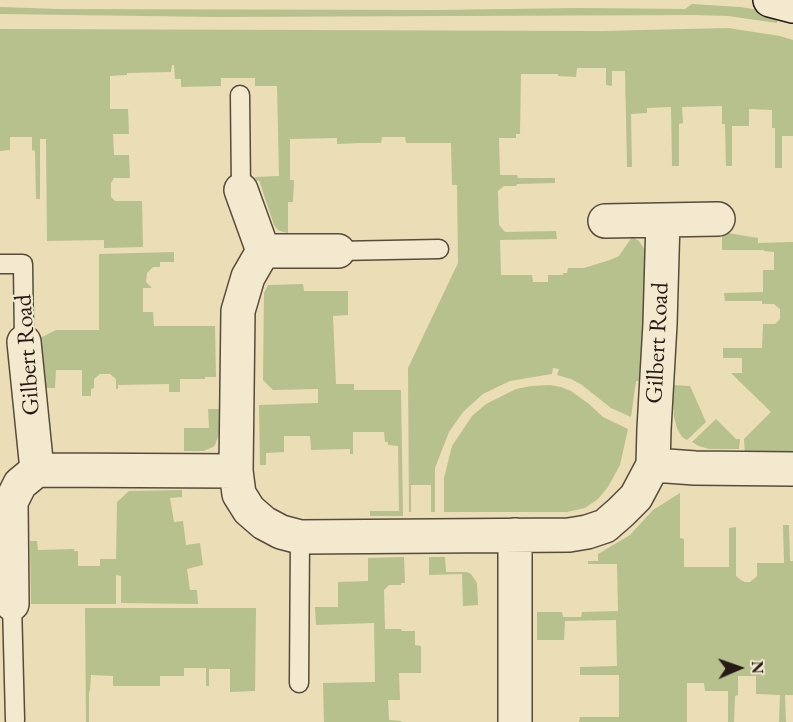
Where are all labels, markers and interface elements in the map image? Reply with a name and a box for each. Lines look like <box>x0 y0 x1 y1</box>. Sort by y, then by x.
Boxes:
street label: Gilbert Road <box>640 282 676 404</box>
street label: Gilbert Road <box>9 293 47 417</box>
north arrow <box>709 638 769 698</box>
text: N <box>747 661 768 674</box>

